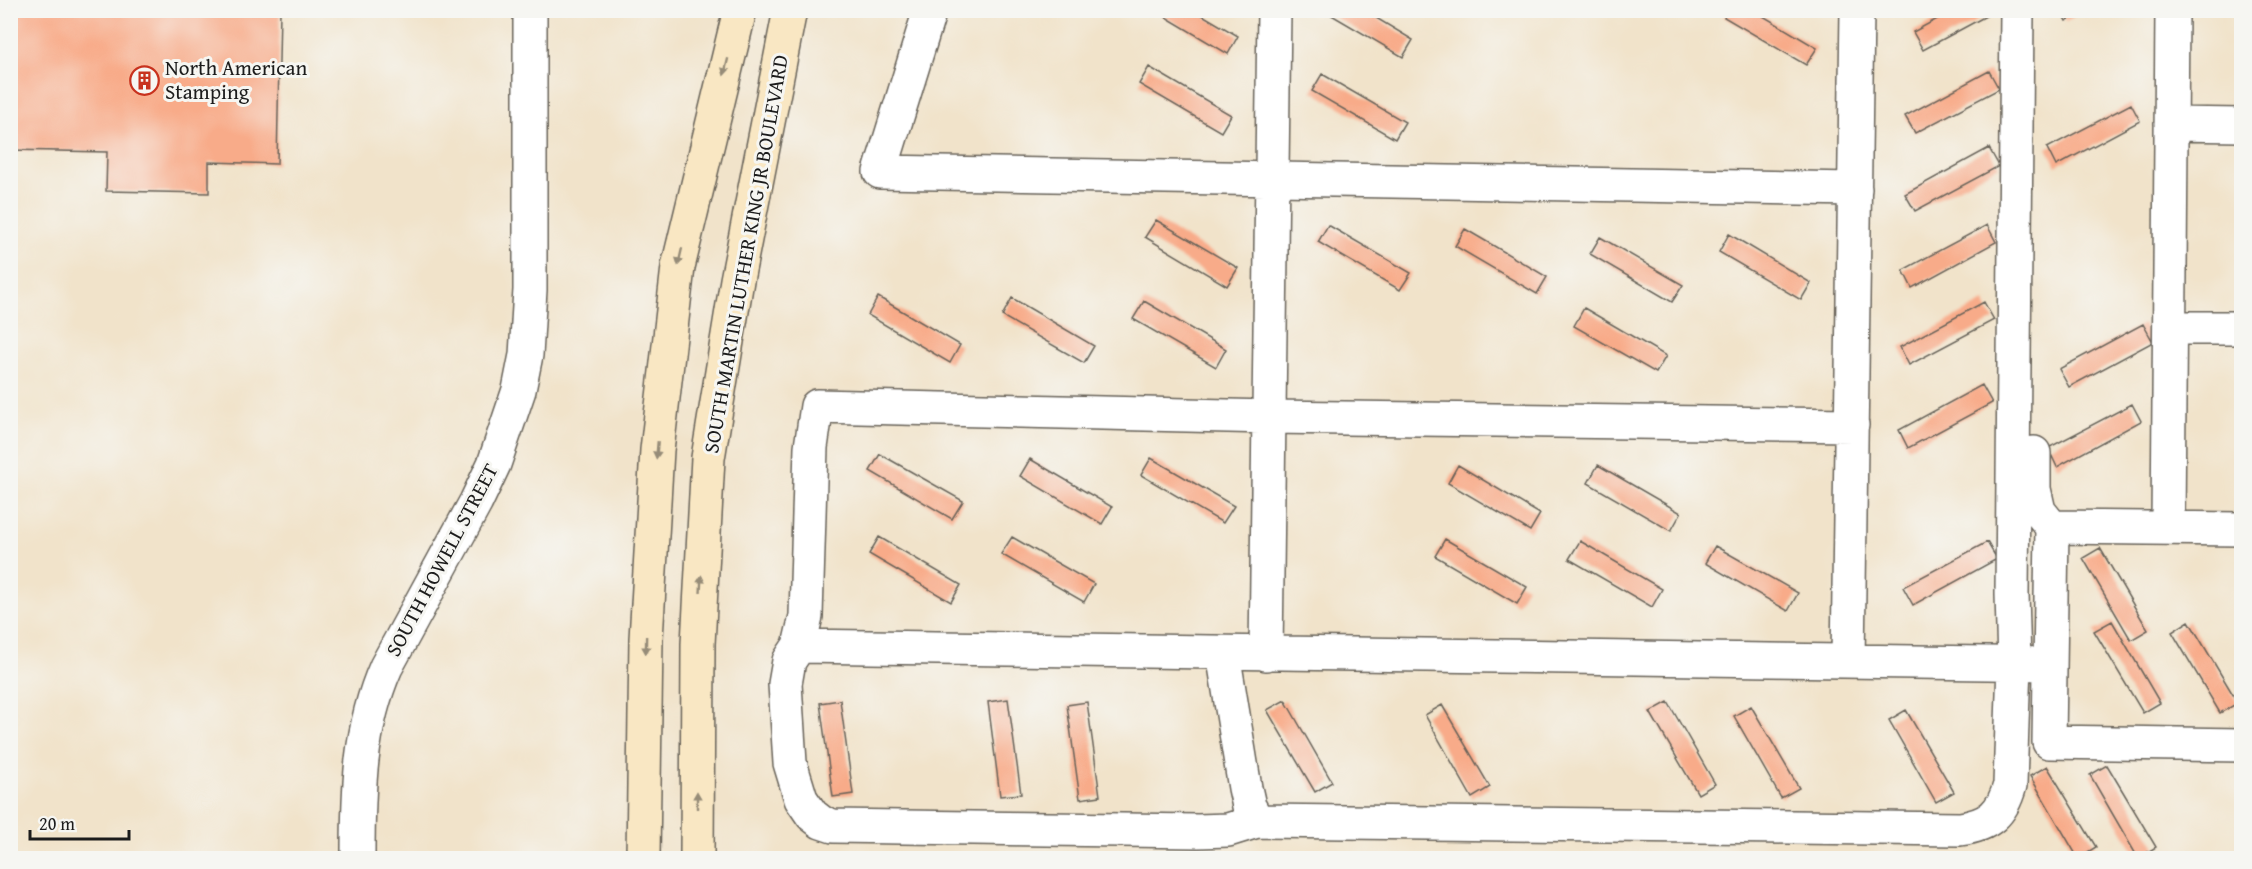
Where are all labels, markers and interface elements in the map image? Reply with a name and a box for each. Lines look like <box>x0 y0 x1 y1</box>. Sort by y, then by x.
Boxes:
place label: North American Stamping <box>165 52 307 107</box>
street label: SOUTH MARTIN LUTHER KING JR BOULEVARD <box>695 52 796 456</box>
one-way arrow <box>721 58 731 77</box>
building icon: North American Stamping <box>128 64 160 96</box>
one-way arrow <box>675 248 685 266</box>
one-way arrow <box>652 441 662 460</box>
street label: SOUTH HOWELL STREET <box>378 458 506 662</box>
one-way arrow <box>696 575 706 594</box>
one-way arrow <box>641 636 651 655</box>
one-way arrow <box>692 791 702 810</box>
scale bar <box>30 803 129 841</box>
text: 20 m <box>39 810 75 837</box>

